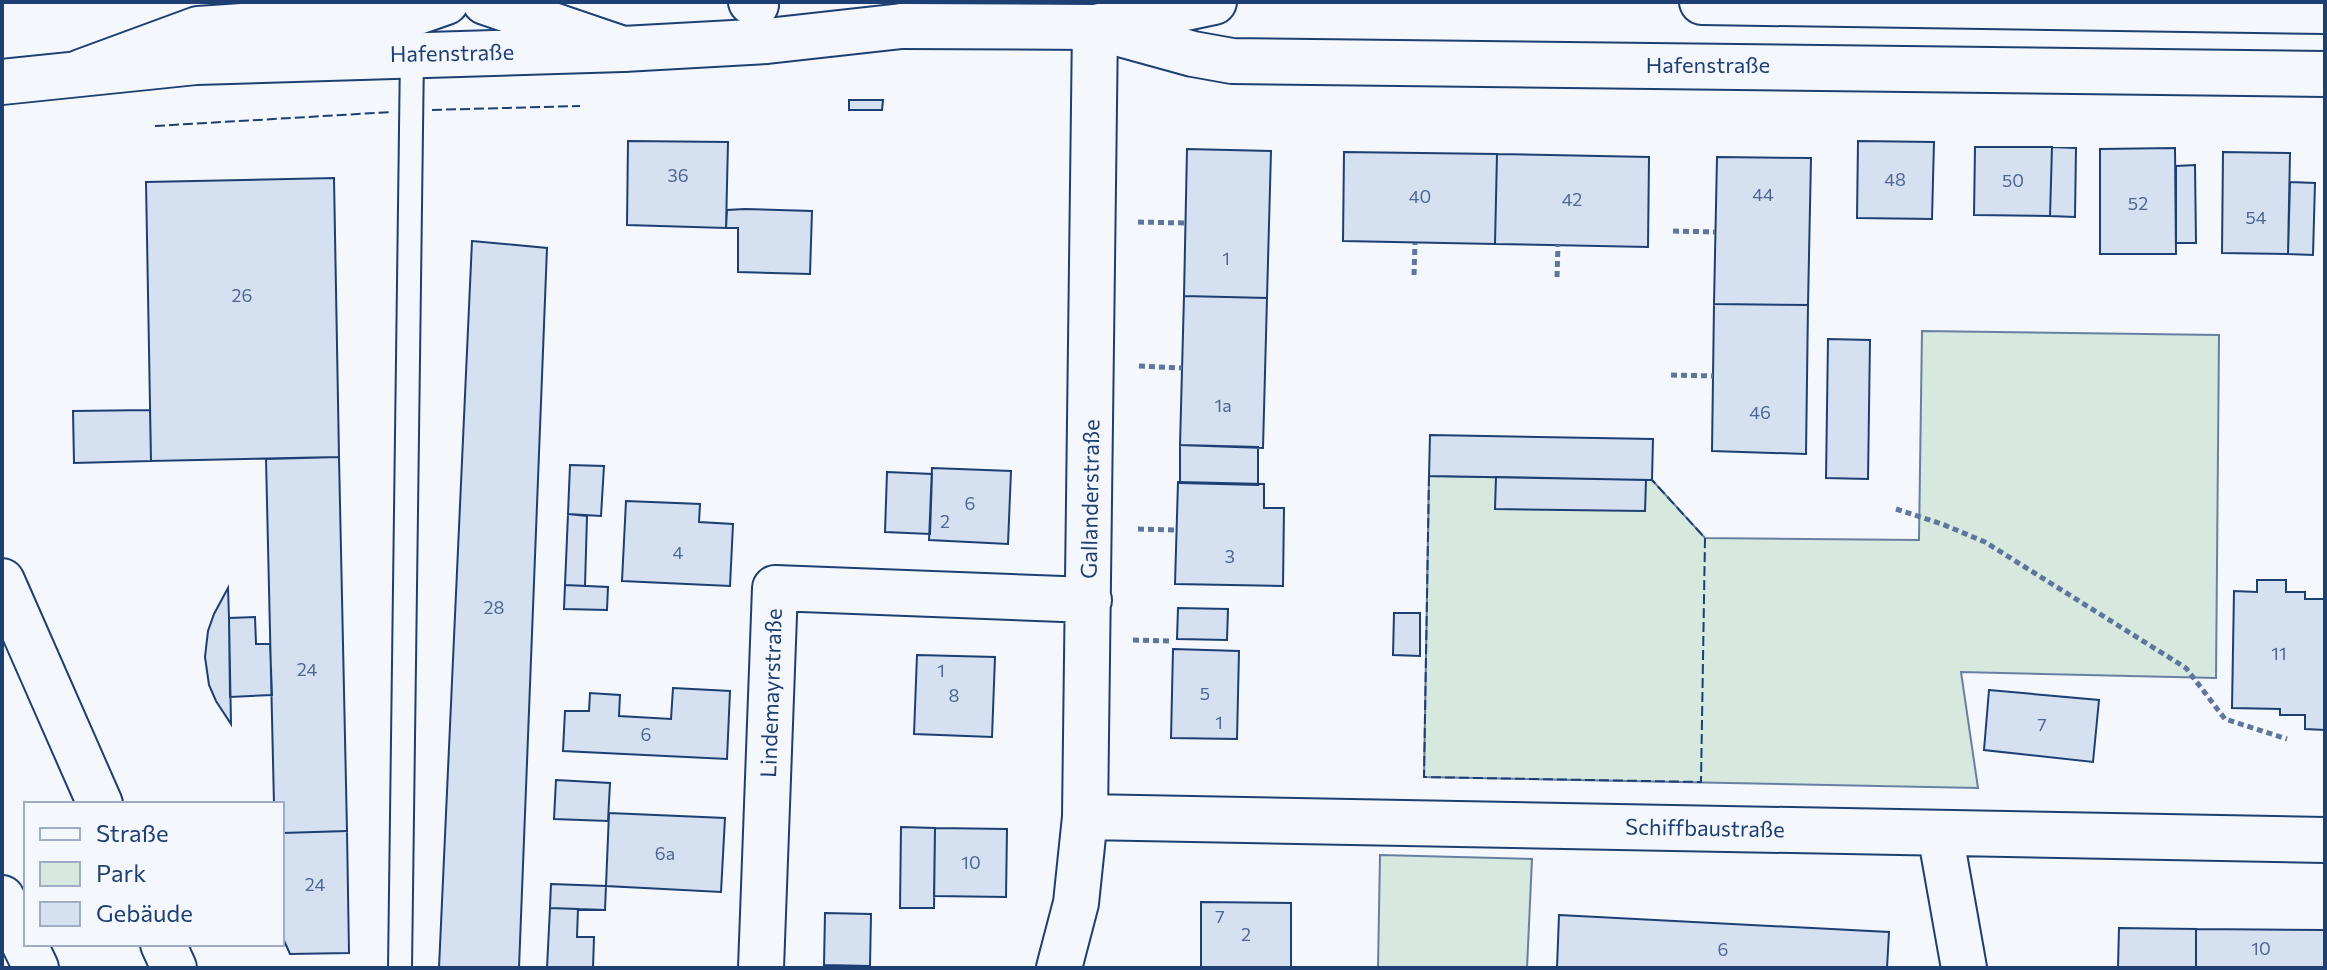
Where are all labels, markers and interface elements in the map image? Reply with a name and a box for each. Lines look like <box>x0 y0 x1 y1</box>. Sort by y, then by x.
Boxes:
street label: Hafenstraße <box>390 38 514 67</box>
street label: Hafenstraße <box>1646 51 1770 78</box>
house number: 36 <box>667 164 689 186</box>
house number: 48 <box>1884 168 1906 190</box>
house number: 50 <box>2002 169 2024 191</box>
house number: 44 <box>1752 183 1774 205</box>
house number: 40 <box>1409 185 1431 207</box>
house number: 42 <box>1562 188 1582 210</box>
house number: 52 <box>2128 192 2148 214</box>
house number: 54 <box>2245 206 2267 228</box>
house number: 1 <box>1222 247 1230 269</box>
house number: 26 <box>232 284 252 306</box>
house number: 1a <box>1214 394 1232 416</box>
house number: 46 <box>1749 401 1771 423</box>
street label: Gallanderstraße <box>1075 419 1104 579</box>
house number: 6 <box>965 492 975 514</box>
house number: 2 <box>940 510 950 532</box>
house number: 4 <box>673 541 684 563</box>
house number: 3 <box>1225 545 1235 567</box>
house number: 28 <box>484 596 505 618</box>
street label: Lindemayrstraße <box>754 608 787 778</box>
house number: 11 <box>2271 642 2287 664</box>
house number: 24 <box>297 658 317 680</box>
house number: 1 <box>937 659 945 681</box>
house number: 5 <box>1200 682 1210 704</box>
house number: 8 <box>949 684 960 706</box>
house number: 1 <box>1215 711 1223 733</box>
house number: 7 <box>2037 713 2047 735</box>
house number: 6 <box>641 723 651 745</box>
legend <box>24 802 284 946</box>
street label: Schiffbaustraße <box>1625 813 1785 842</box>
text: Straße <box>96 818 169 847</box>
house number: 6a <box>655 842 675 864</box>
house number: 10 <box>961 851 981 873</box>
text: Park <box>96 858 146 887</box>
house number: 24 <box>305 873 325 895</box>
text: Gebäude <box>96 898 193 927</box>
house number: 7 <box>1215 905 1225 927</box>
house number: 2 <box>1241 923 1251 945</box>
house number: 10 <box>2251 937 2271 959</box>
house number: 6 <box>1718 938 1728 960</box>

